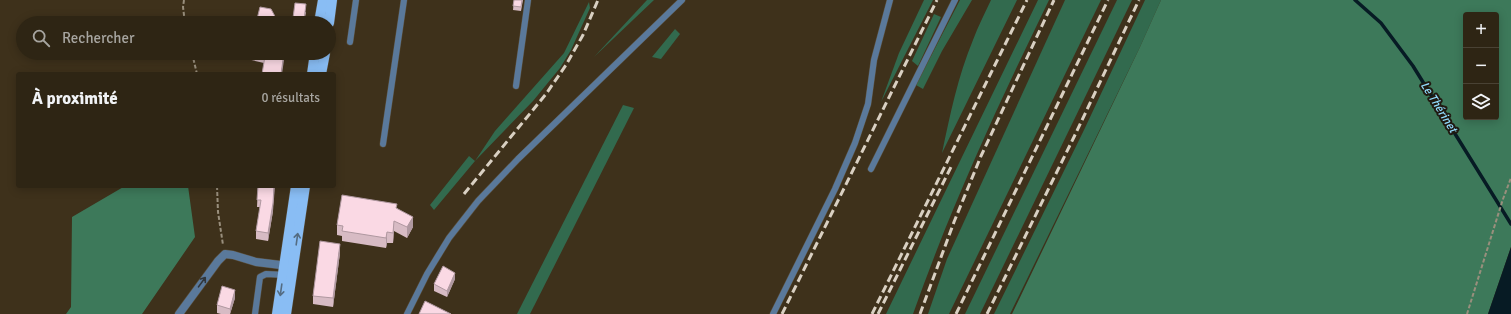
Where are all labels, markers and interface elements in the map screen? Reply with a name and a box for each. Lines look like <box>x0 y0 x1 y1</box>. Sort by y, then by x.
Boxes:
map controls <box>1463 12 1499 120</box>
button: + <box>1463 12 1499 48</box>
search box <box>16 16 336 60</box>
icon: search <box>30 27 52 49</box>
text: Rechercher <box>62 29 135 47</box>
button: − <box>1463 48 1499 84</box>
water label: Le Thérinet <box>1417 79 1461 137</box>
button: layers <box>1463 84 1499 120</box>
text: À proximité <box>32 88 118 109</box>
text: 0 résultats <box>261 90 320 106</box>
one-way arrow <box>293 233 301 246</box>
one-way arrow <box>198 277 206 288</box>
one-way arrow <box>277 283 285 296</box>

